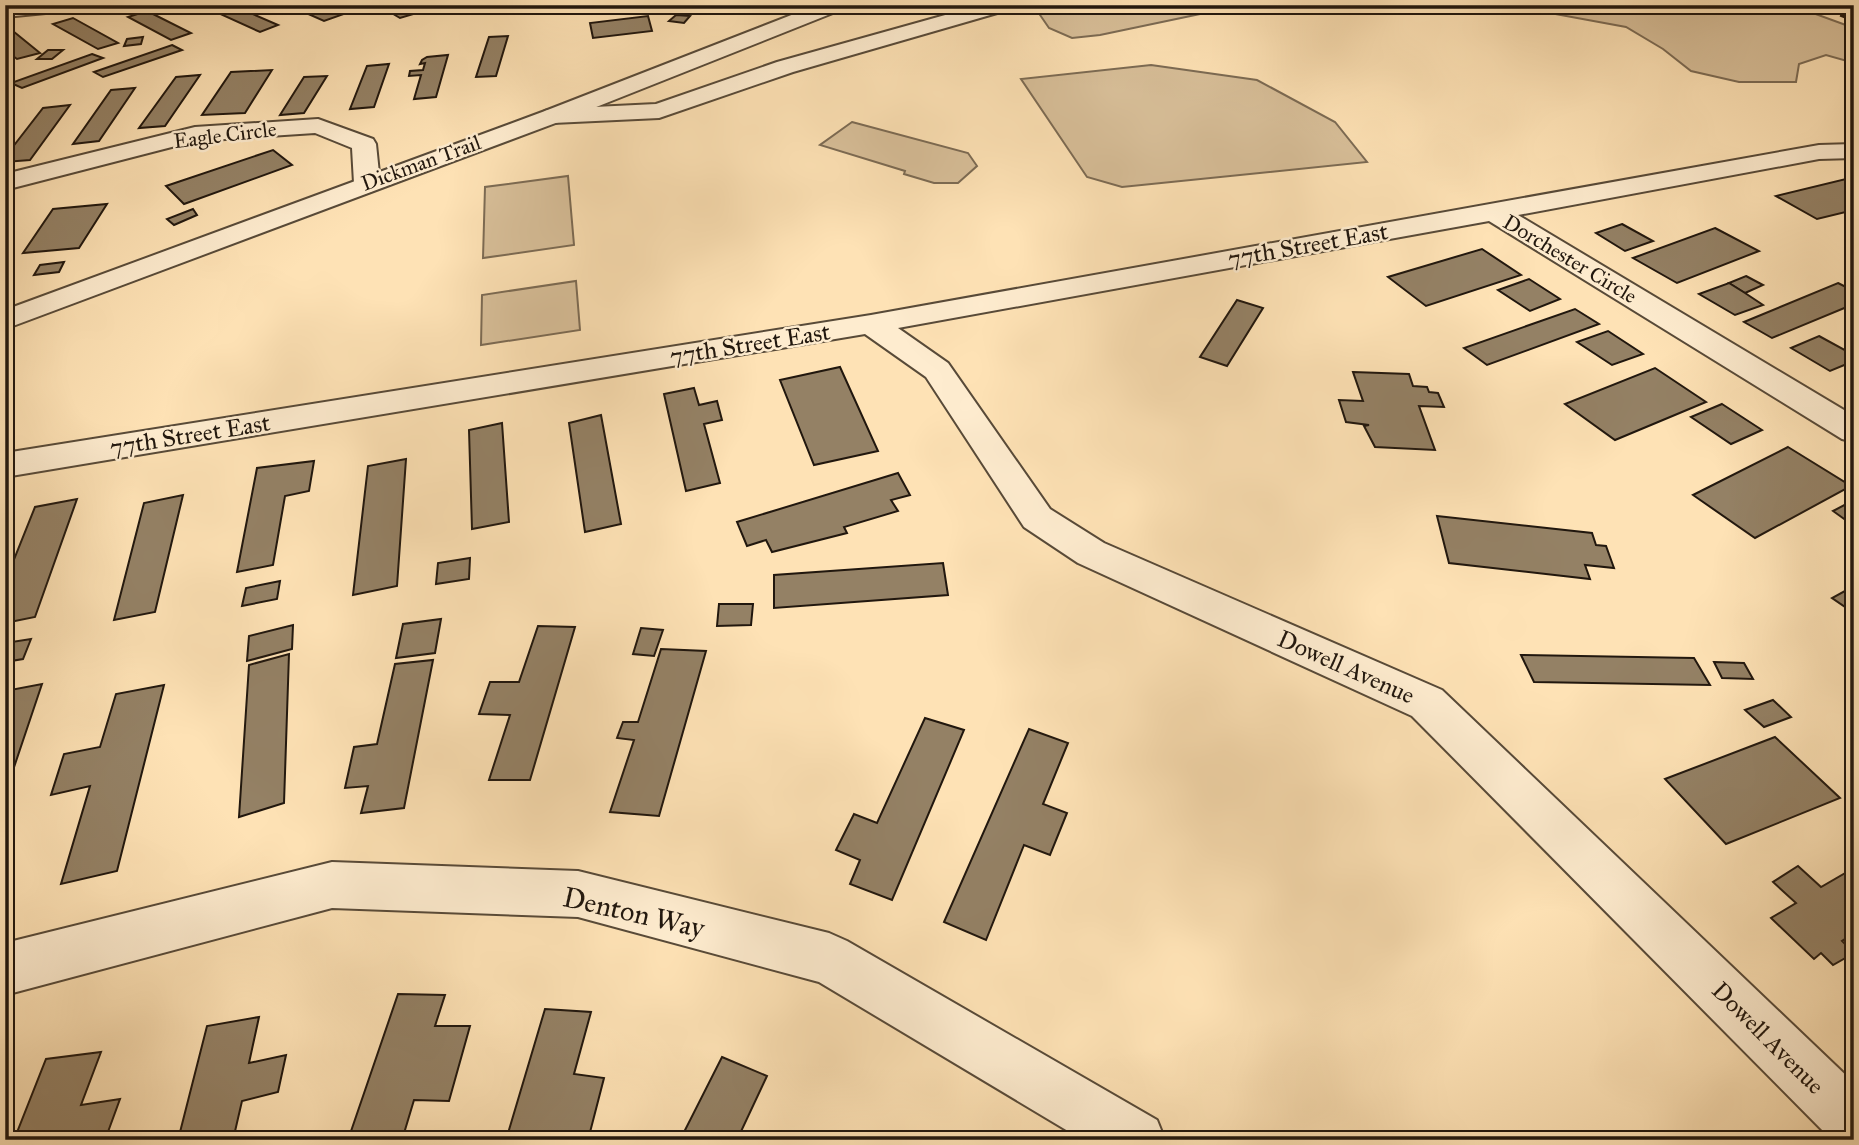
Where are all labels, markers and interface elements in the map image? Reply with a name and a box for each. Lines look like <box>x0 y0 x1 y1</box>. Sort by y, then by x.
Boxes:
street label: Eagle Circle <box>172 116 278 154</box>
street label: Dickman Trail <box>358 129 485 197</box>
street label: Dorchester Circle <box>1498 209 1642 309</box>
street label: 77th Street East <box>1226 216 1391 274</box>
street label: 77th Street East <box>668 316 833 371</box>
street label: 77th Street East <box>108 407 273 462</box>
street label: Dowell Avenue <box>1273 623 1419 711</box>
street label: Denton Way <box>560 879 709 946</box>
street label: Dowell Avenue <box>1705 975 1831 1101</box>

